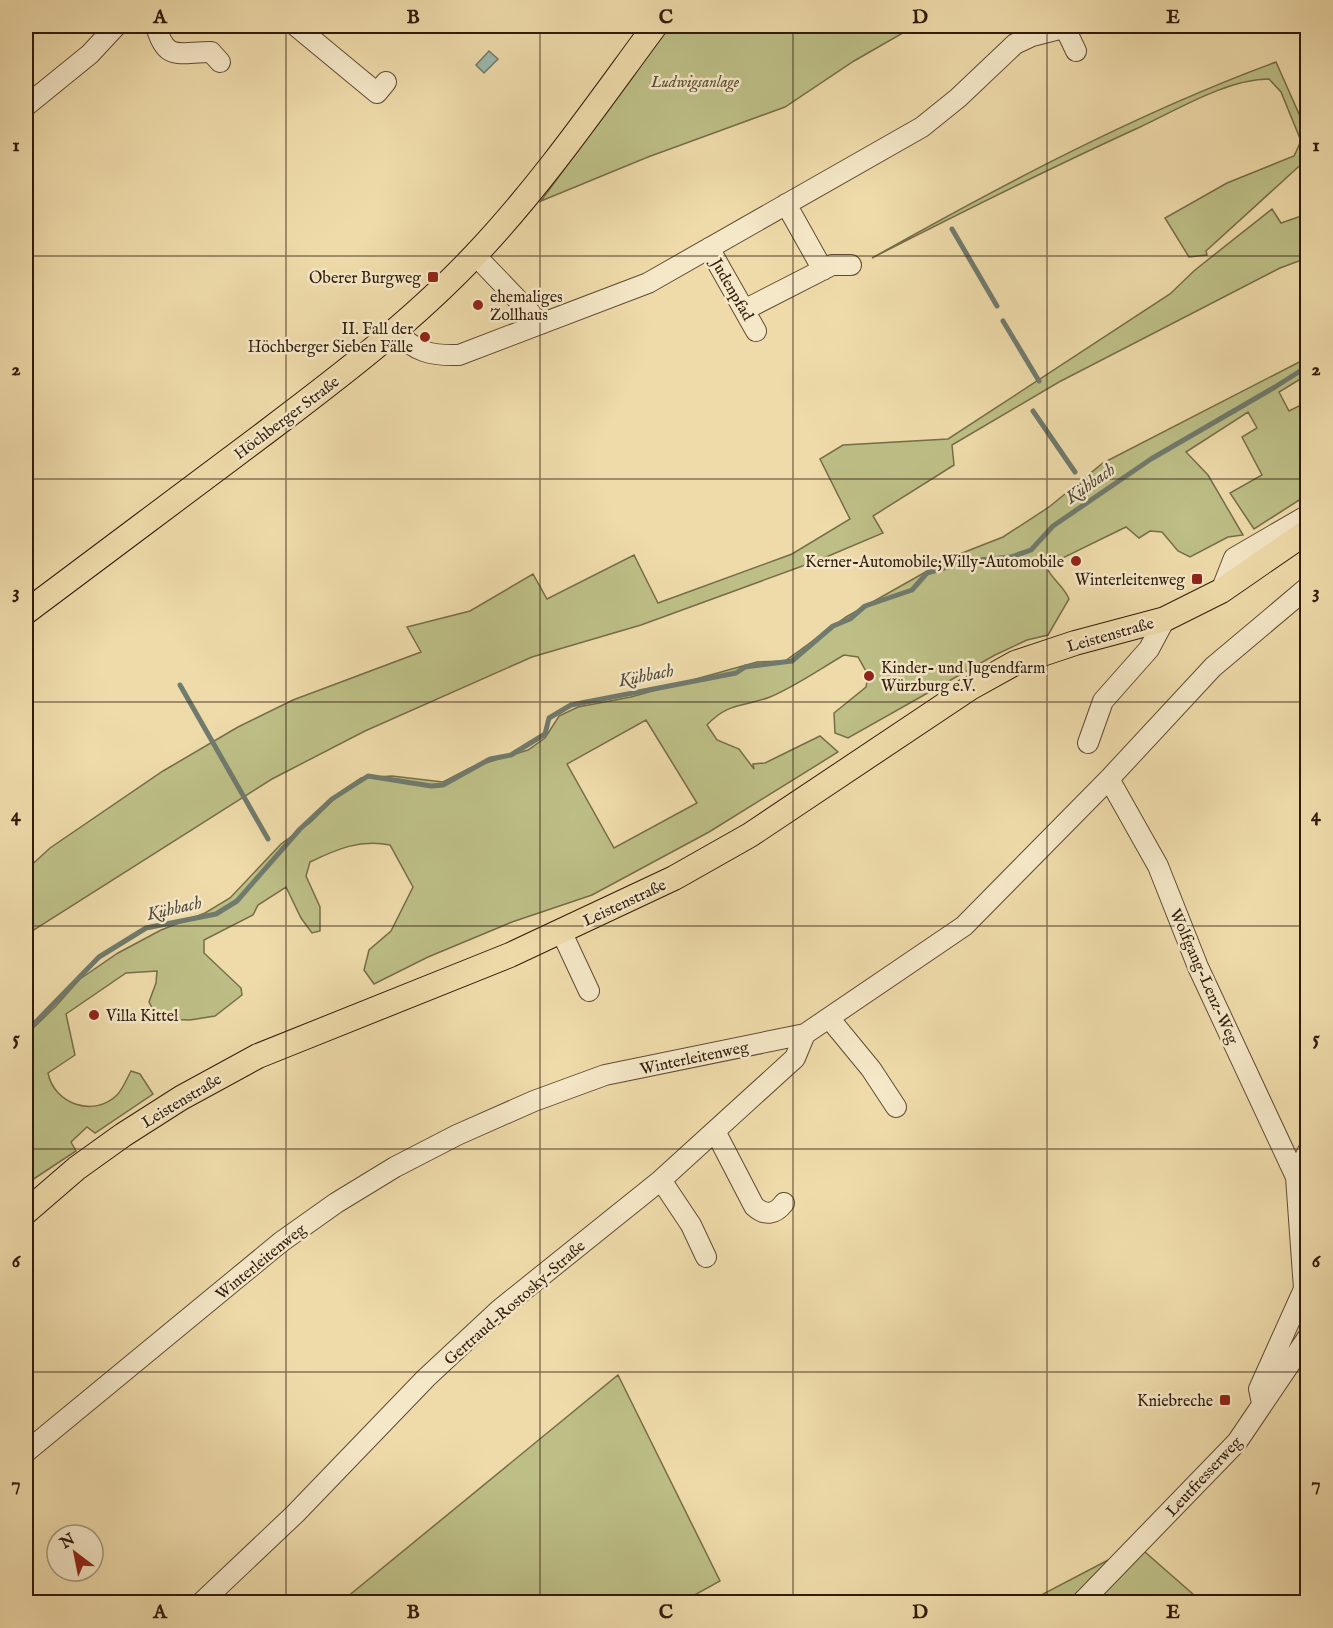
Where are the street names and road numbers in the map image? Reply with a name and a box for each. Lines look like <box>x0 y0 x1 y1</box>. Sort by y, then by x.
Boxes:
street label: Judenpfad <box>704 254 757 325</box>
street label: Höchberger Straße <box>231 372 344 465</box>
street label: Leistenstraße <box>1065 614 1156 658</box>
street label: Leistenstraße <box>580 876 670 932</box>
street label: Wolfgang-Lenz-Weg <box>1164 906 1242 1048</box>
street label: Winterleitenweg <box>638 1038 751 1080</box>
street label: Leistenstraße <box>138 1070 226 1133</box>
street label: Winterleitenweg <box>212 1220 311 1305</box>
street label: Gertraud-Rostosky-Straße <box>441 1237 590 1370</box>
street label: Leutfresserweg <box>1162 1433 1247 1522</box>

